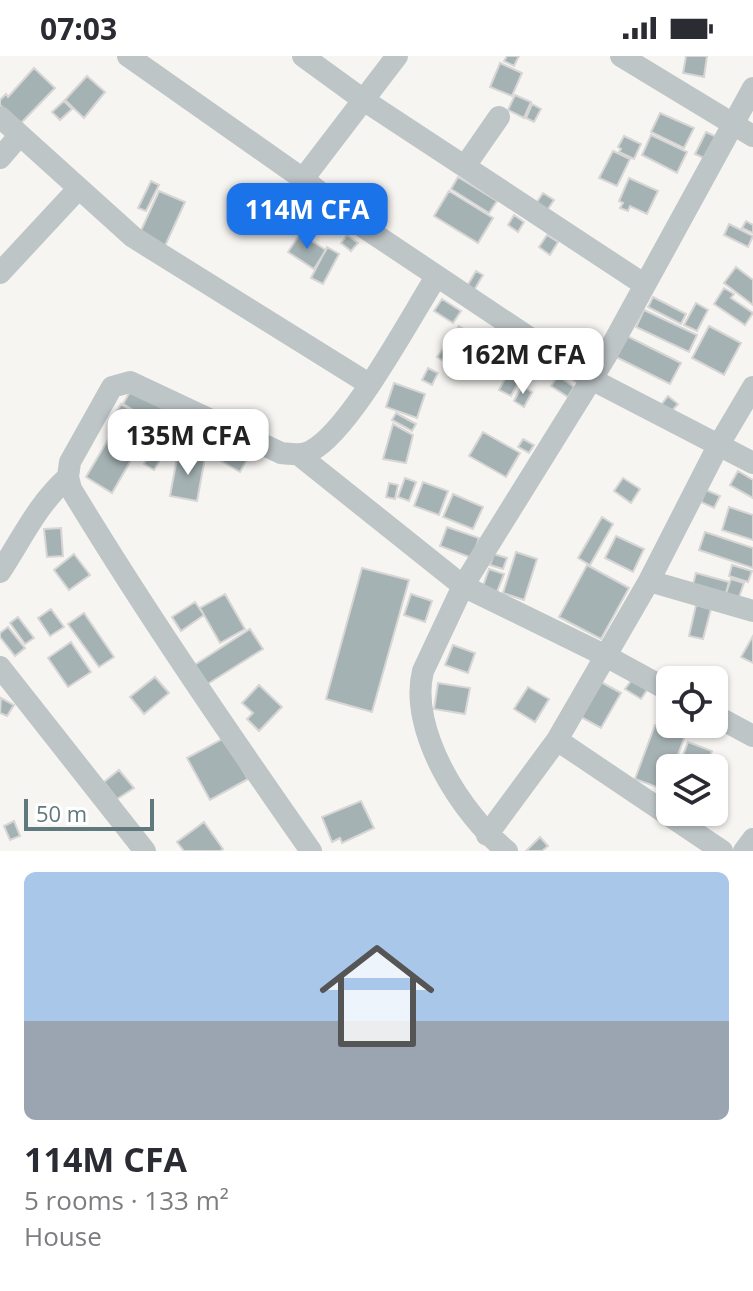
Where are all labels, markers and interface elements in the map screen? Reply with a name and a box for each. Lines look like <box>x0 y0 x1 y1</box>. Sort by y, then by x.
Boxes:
text: 07:03 <box>40 8 117 49</box>
pin: 114M CFA <box>224 183 390 251</box>
text: 114M CFA <box>245 191 369 227</box>
pin: 162M CFA <box>440 328 606 396</box>
text: 162M CFA <box>461 336 585 372</box>
pin: 135M CFA <box>105 409 271 477</box>
text: 135M CFA <box>126 417 250 453</box>
map controls <box>656 666 728 826</box>
button: locate <box>656 666 728 738</box>
button: layers <box>656 754 728 826</box>
scale bar <box>24 795 154 831</box>
text: 50 m <box>36 798 87 828</box>
icon: home <box>305 924 449 1068</box>
text: 114M CFA <box>24 1136 187 1182</box>
text: 5 rooms · 133 m² <box>24 1182 229 1218</box>
text: House <box>24 1218 102 1254</box>

